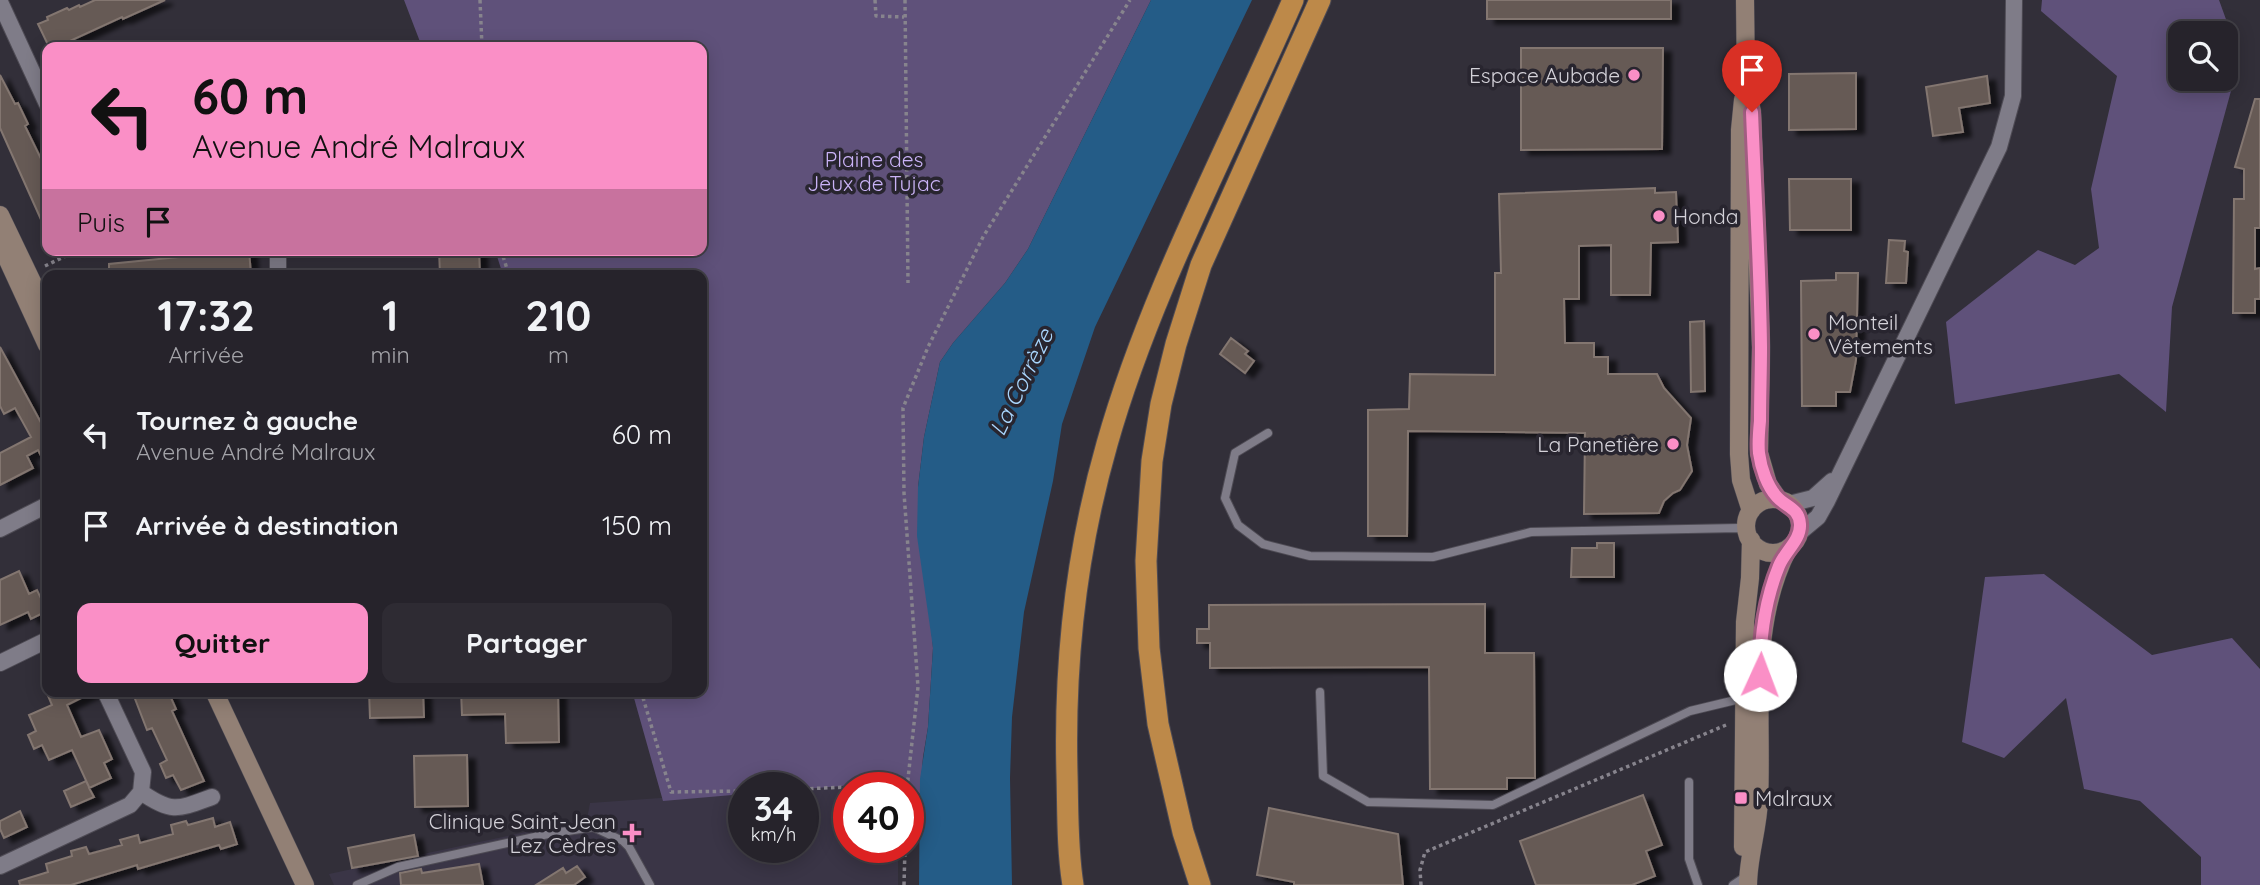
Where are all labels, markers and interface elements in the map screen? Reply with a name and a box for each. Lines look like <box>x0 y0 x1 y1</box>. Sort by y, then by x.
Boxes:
map controls <box>2168 21 2238 91</box>
button: search <box>2168 21 2238 91</box>
pin <box>1722 40 1782 112</box>
icon: arrive <box>1733 51 1771 89</box>
place label: Espace Aubade <box>1469 62 1620 88</box>
text: 60 m <box>192 65 308 126</box>
marker: Espace Aubade <box>1626 67 1642 83</box>
icon: left <box>77 70 168 161</box>
text: Avenue André Malraux <box>192 126 525 166</box>
park label: Plaine des Jeux de Tujac <box>807 146 941 196</box>
icon: arrive <box>139 203 177 241</box>
place label: Honda <box>1673 203 1738 229</box>
text: Puis <box>77 206 125 239</box>
marker: Honda <box>1651 208 1667 224</box>
text: 17:32 <box>158 289 255 342</box>
text: 1 <box>382 289 398 342</box>
text: 210 <box>525 289 591 342</box>
place label: Monteil Vêtements <box>1828 309 1933 359</box>
water label: La Corrèze <box>983 323 1060 440</box>
marker: Monteil Vêtements <box>1806 326 1822 342</box>
text: Arrivée <box>168 340 244 369</box>
text: min <box>371 340 410 369</box>
text: m <box>548 340 569 369</box>
text: Tournez à gauche <box>136 404 358 437</box>
icon: left <box>77 416 115 454</box>
text: 60 m <box>612 418 672 451</box>
place label: La Panetière <box>1537 431 1659 457</box>
marker: La Panetière <box>1665 436 1681 452</box>
text: Avenue André Malraux <box>136 437 375 466</box>
icon: arrive <box>77 507 115 545</box>
text: Arrivée à destination <box>136 509 399 542</box>
text: 150 m <box>602 509 672 542</box>
button: Quitter <box>77 603 368 683</box>
button: Partager <box>382 603 672 683</box>
position arrow <box>1723 638 1797 712</box>
speed limit sign: 40 <box>833 772 924 863</box>
place label: Malraux <box>1755 785 1832 811</box>
text: 34 <box>754 786 793 830</box>
marker: Malraux <box>1733 790 1749 806</box>
place label: Clinique Saint-Jean Lez Cèdres <box>429 808 616 858</box>
marker: Clinique Saint-Jean Lez Cèdres <box>622 823 642 843</box>
text: km/h <box>751 823 796 846</box>

